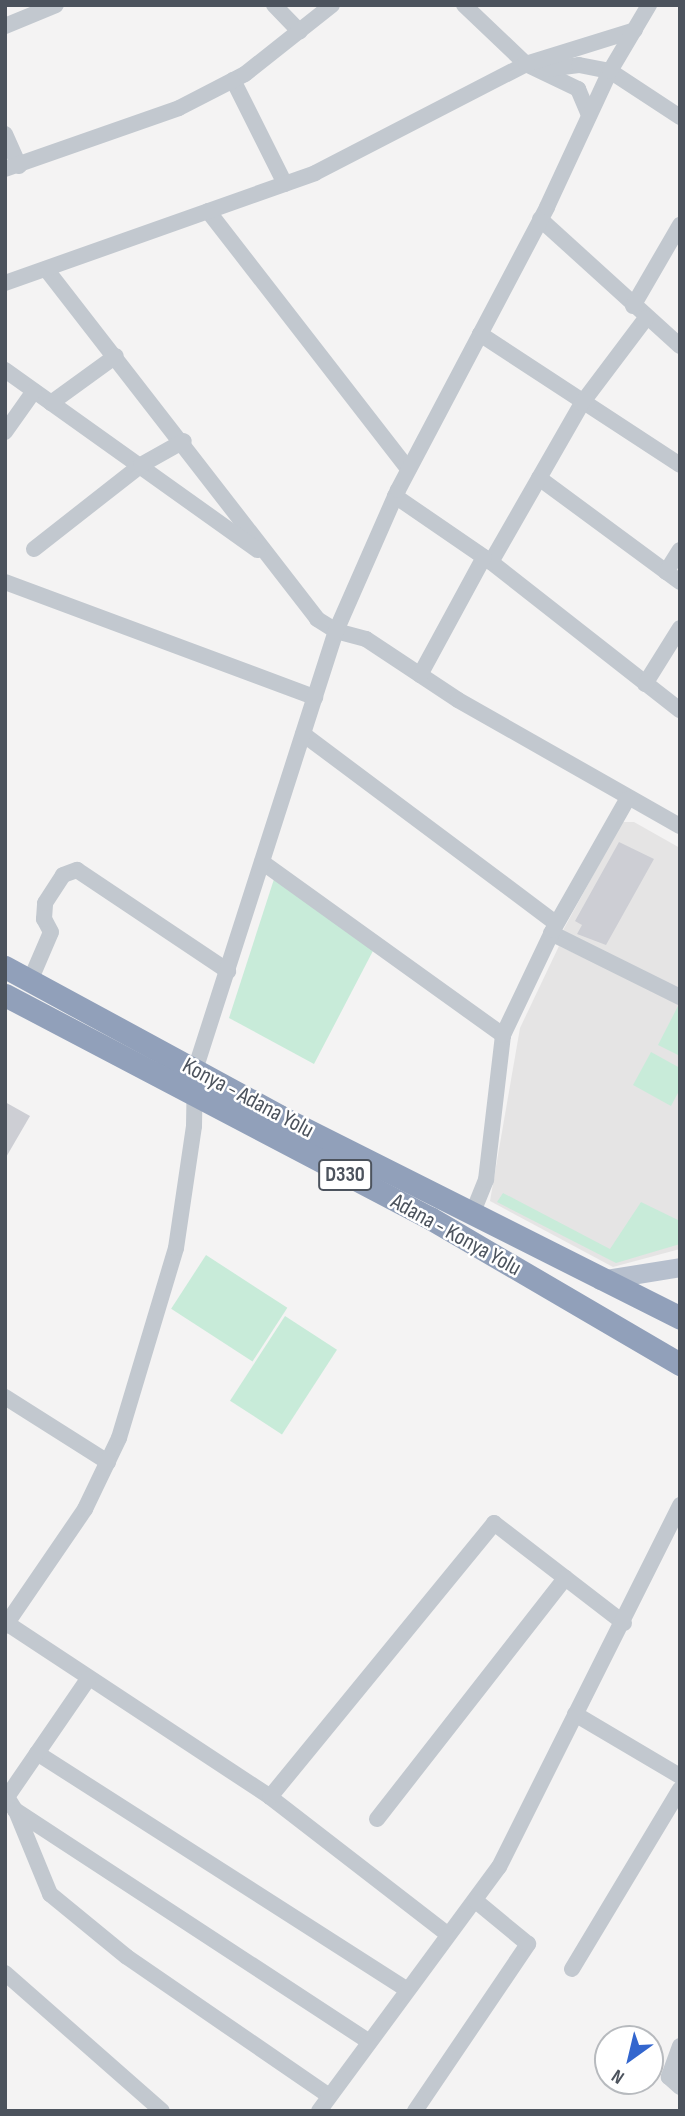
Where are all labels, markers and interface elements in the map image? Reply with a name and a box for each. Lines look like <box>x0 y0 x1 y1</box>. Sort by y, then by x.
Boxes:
street label: Konya - Adana Yolu <box>178 1052 318 1144</box>
road number: D330 <box>317 1158 373 1192</box>
street label: Adana - Konya Yolu <box>386 1188 526 1282</box>
north arrow <box>594 2025 664 2095</box>
text: N <box>607 2064 629 2089</box>

